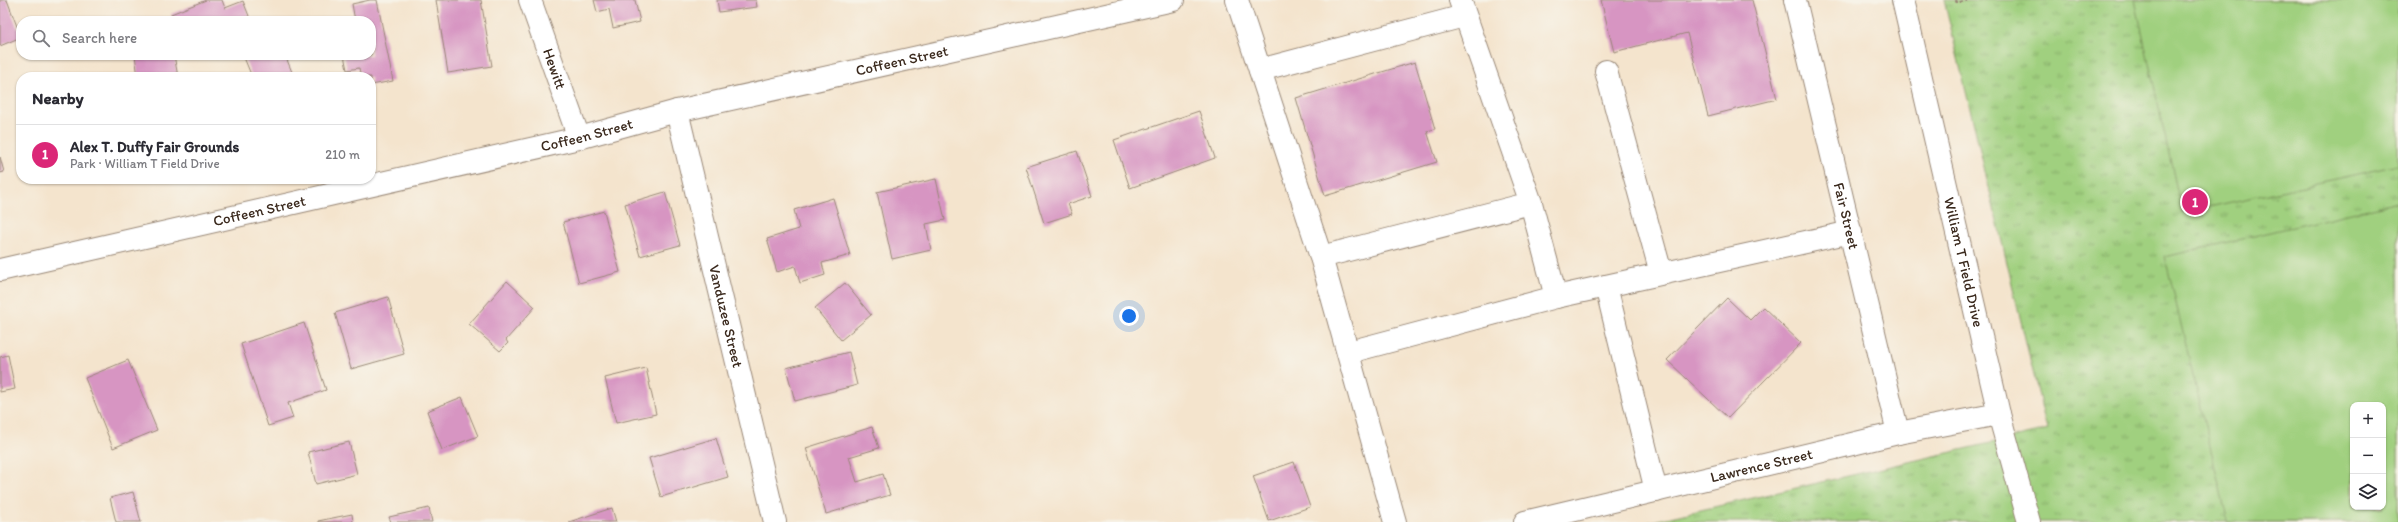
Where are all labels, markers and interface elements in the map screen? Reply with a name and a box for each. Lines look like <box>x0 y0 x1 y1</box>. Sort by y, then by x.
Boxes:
search box <box>16 16 376 60</box>
icon: search <box>30 27 52 49</box>
text: Search here <box>62 29 137 47</box>
street label: Coffeen Street <box>854 41 950 80</box>
street label: Hewitt <box>539 46 570 92</box>
text: Nearby <box>32 88 84 108</box>
street label: Coffeen Street <box>539 115 635 155</box>
text: Alex T. Duffy Fair Grounds <box>70 138 239 156</box>
text: 1 <box>42 147 48 162</box>
text: 210 m <box>325 147 360 162</box>
text: Park · William T Field Drive <box>70 156 220 171</box>
street label: Fair Street <box>1830 181 1863 252</box>
pin: 1 <box>2182 187 2208 217</box>
street label: Coffeen Street <box>211 192 308 230</box>
street label: William T Field Drive <box>1940 195 1988 329</box>
street label: Vanduzee Street <box>705 263 747 370</box>
your location <box>1119 306 1139 326</box>
map controls <box>2350 402 2386 510</box>
button: + <box>2350 402 2386 438</box>
button: − <box>2350 438 2386 474</box>
street label: Lawrence Street <box>1708 445 1815 486</box>
button: layers <box>2350 474 2386 510</box>

